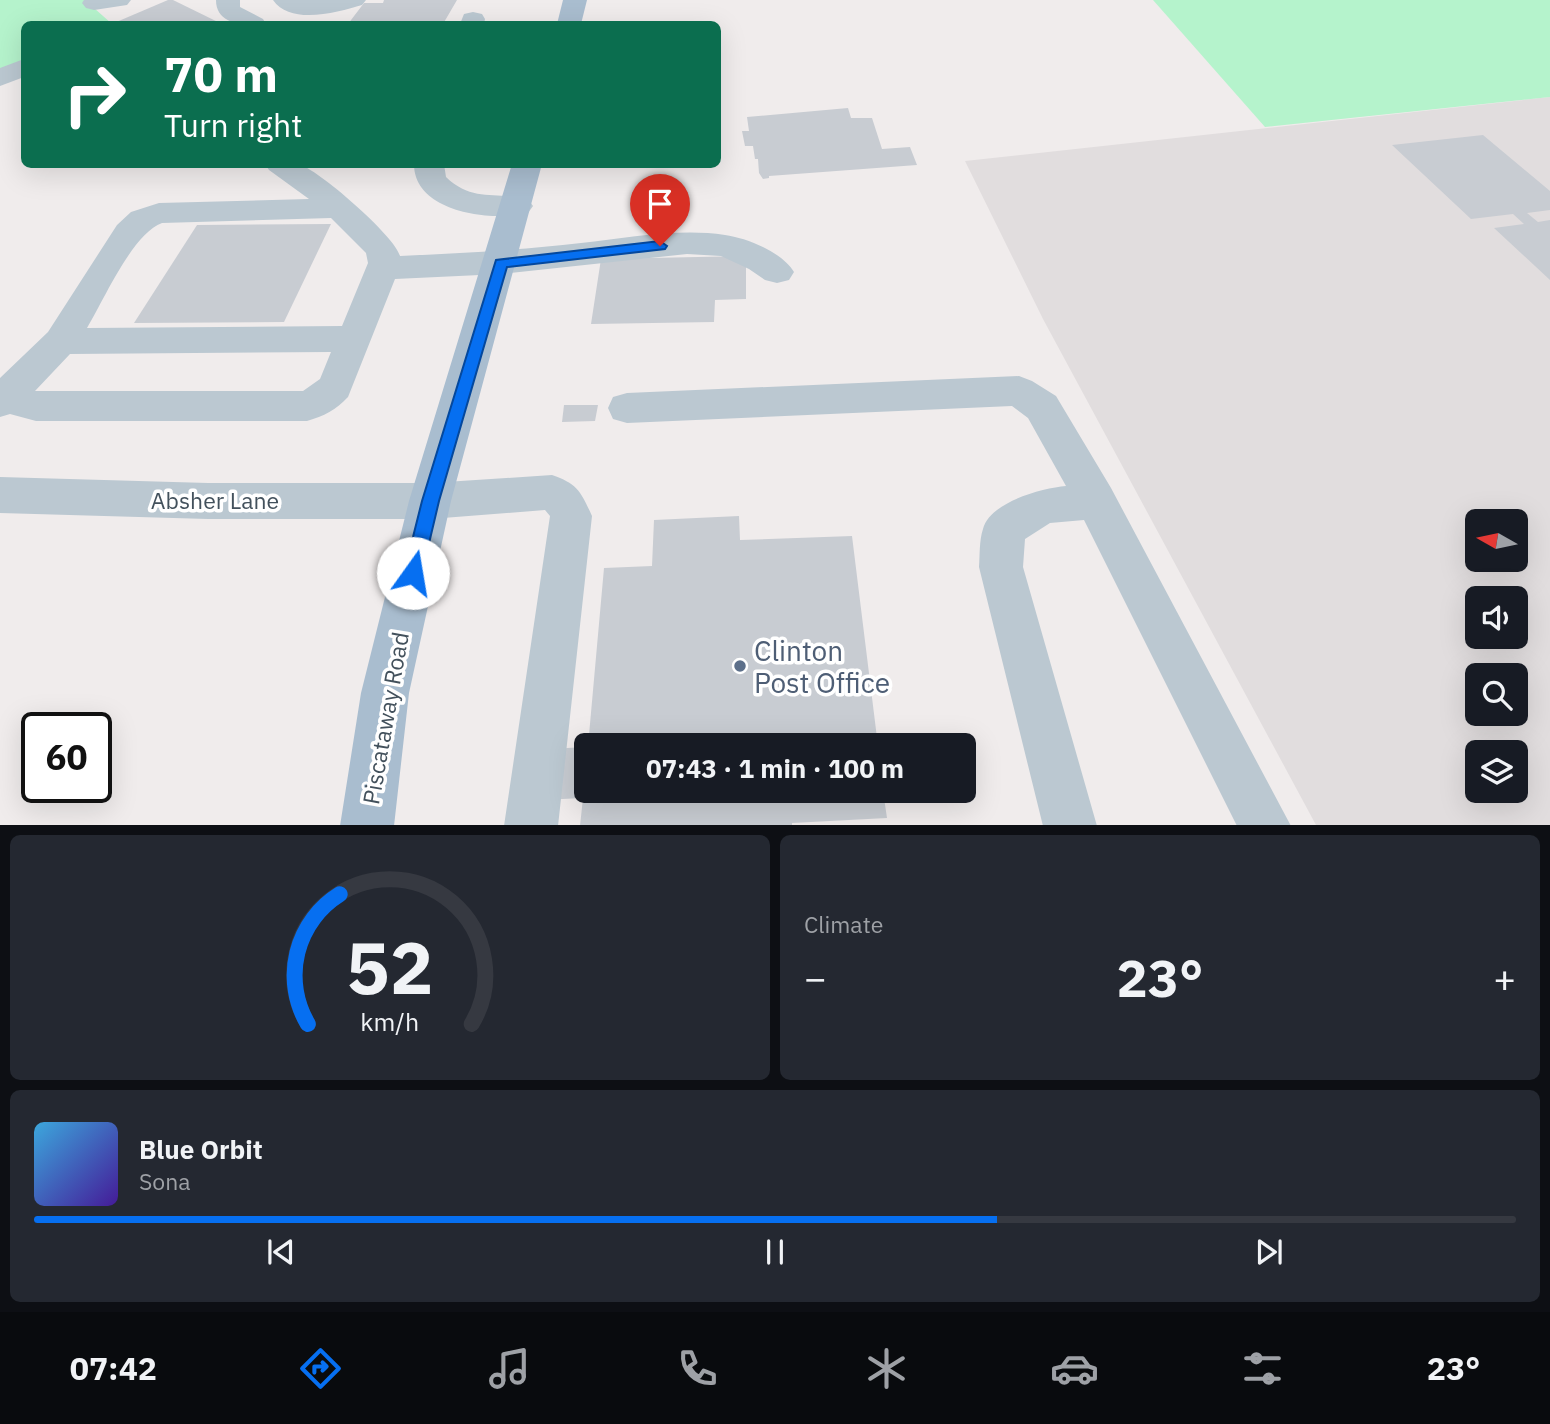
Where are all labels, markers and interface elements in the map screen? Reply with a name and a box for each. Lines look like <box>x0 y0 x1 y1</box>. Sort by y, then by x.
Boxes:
text: 70 m <box>164 42 278 105</box>
icon: right <box>49 49 140 140</box>
text: Turn right <box>164 104 302 146</box>
pin <box>630 174 690 246</box>
icon: arrive <box>641 185 679 223</box>
street label: Absher Lane <box>151 485 279 515</box>
north arrow <box>1465 509 1528 572</box>
map controls <box>1465 509 1528 803</box>
position arrow <box>376 536 450 610</box>
button: sound <box>1465 586 1528 649</box>
street label: Piscataway Road <box>355 630 415 806</box>
place label: Clinton Post Office <box>754 632 890 701</box>
marker: Clinton Post Office <box>732 658 748 674</box>
button: search <box>1465 663 1528 726</box>
speed limit sign: 60 <box>21 712 112 803</box>
button: layers <box>1465 740 1528 803</box>
text: 07:43 · 1 min · 100 m <box>646 751 904 785</box>
text: Climate <box>804 909 883 939</box>
text: 52 <box>346 919 434 1014</box>
text: 23° <box>1117 944 1203 1011</box>
text: − <box>804 953 827 1002</box>
text: + <box>1493 953 1516 1002</box>
text: km/h <box>361 1004 419 1037</box>
text: Blue Orbit <box>139 1132 263 1166</box>
text: Sona <box>139 1166 191 1196</box>
icon: previous <box>262 1233 300 1271</box>
icon: pause <box>756 1233 794 1271</box>
icon: next <box>1250 1233 1288 1271</box>
icon: directions <box>296 1344 345 1393</box>
icon: music <box>485 1344 534 1393</box>
icon: phone <box>673 1344 722 1393</box>
icon: climate <box>862 1344 911 1393</box>
icon: car <box>1050 1344 1099 1393</box>
icon: filters <box>1238 1344 1287 1393</box>
text: 07:42 <box>70 1347 157 1389</box>
text: 23° <box>1427 1347 1480 1389</box>

